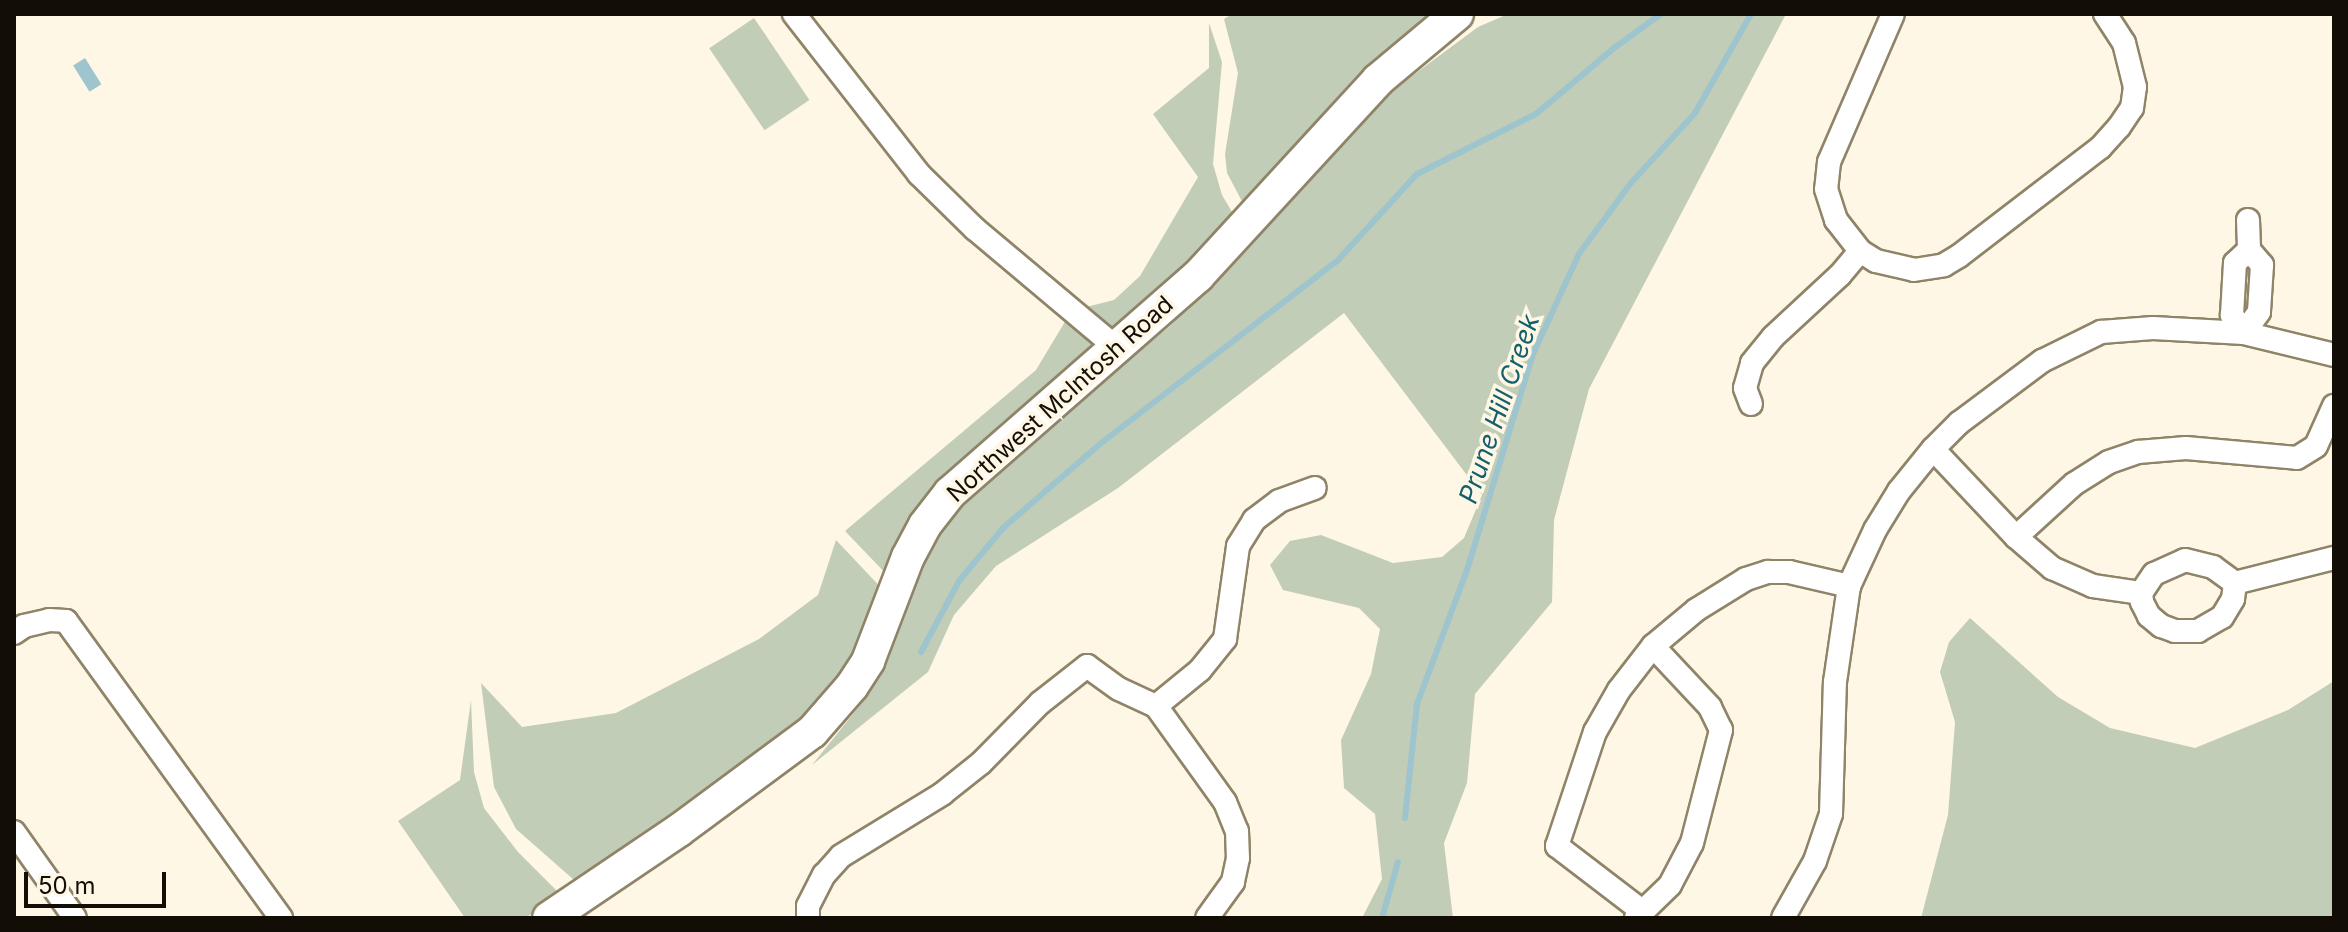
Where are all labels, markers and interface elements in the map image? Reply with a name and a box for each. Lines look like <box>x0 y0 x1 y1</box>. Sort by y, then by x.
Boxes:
street label: Northwest McIntosh Road <box>941 290 1179 508</box>
water label: Prune Hill Creek <box>1452 311 1546 507</box>
scale bar <box>28 856 170 906</box>
text: 50 m <box>38 871 96 900</box>

